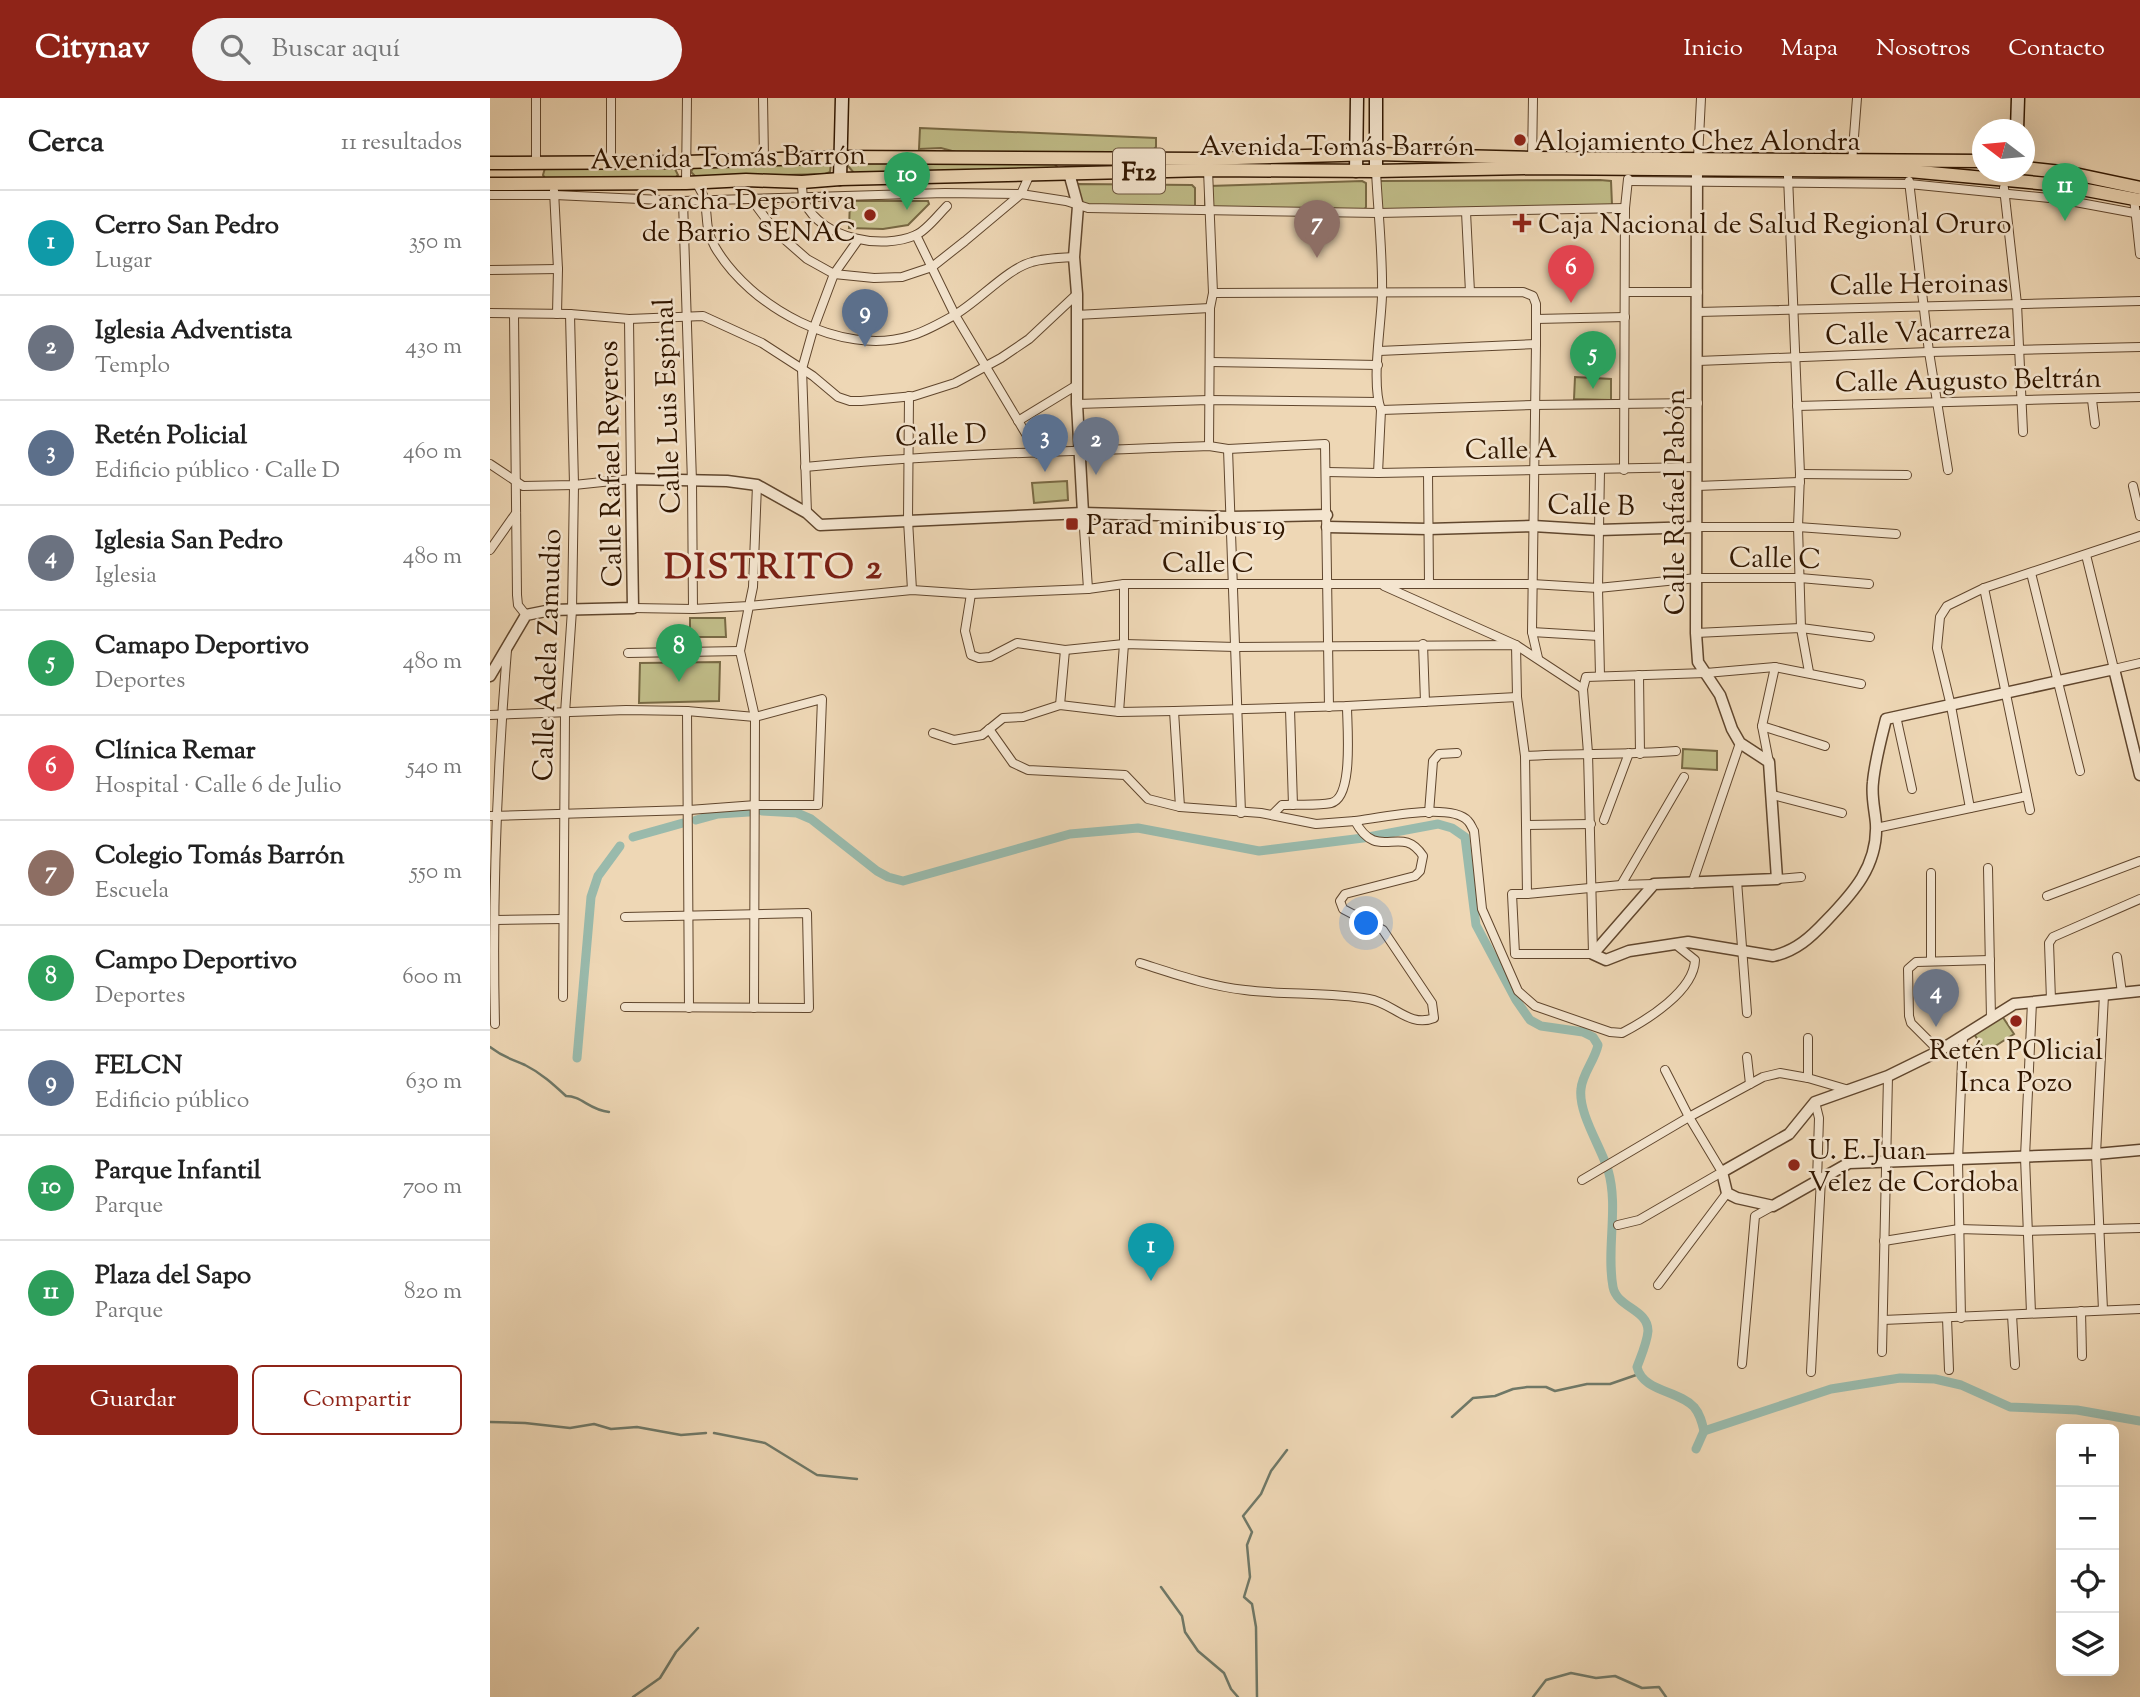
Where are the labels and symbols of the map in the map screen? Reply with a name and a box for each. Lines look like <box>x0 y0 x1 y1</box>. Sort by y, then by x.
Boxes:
north arrow <box>1972 119 2035 182</box>
place label: Alojamiento Chez Alondra <box>1534 123 1860 163</box>
street label: Avenida Tomás Barrón <box>1199 128 1475 168</box>
marker: Alojamiento Chez Alondra <box>1512 132 1528 148</box>
street label: Avenida Tomás Barrón <box>590 137 866 181</box>
road number: F12 <box>1113 148 1165 194</box>
pin: 10 <box>884 152 930 210</box>
pin: 11 <box>2042 163 2088 221</box>
place label: Cancha Deportiva de Barrio SENAC <box>636 182 856 254</box>
pin: 7 <box>1294 200 1340 258</box>
place label: Caja Nacional de Salud Regional Oruro <box>1538 206 2011 246</box>
marker: Cancha Deportiva de Barrio SENAC <box>862 207 878 223</box>
marker: Caja Nacional de Salud Regional Oruro <box>1512 213 1532 233</box>
pin: 6 <box>1548 245 1594 303</box>
street label: Calle Heroinas <box>1829 264 2009 308</box>
pin: 9 <box>842 289 888 347</box>
street label: Calle Luis Espinal <box>645 297 693 515</box>
street label: Calle Vacarreza <box>1825 311 2012 357</box>
pin: 5 <box>1570 331 1616 389</box>
street label: Calle Rafael Reyeros <box>590 340 634 588</box>
street label: Calle Augusto Beltrán <box>1834 360 2102 404</box>
street label: Calle Rafael Pabón <box>1657 389 1697 615</box>
pin: 3 <box>1022 414 1068 472</box>
street label: Calle D <box>895 415 988 459</box>
pin: 2 <box>1073 417 1119 475</box>
street label: Calle A <box>1465 430 1558 472</box>
street label: Calle B <box>1547 486 1635 528</box>
place label: Parad minibus 19 <box>1086 507 1285 547</box>
marker: Parad minibus 19 <box>1064 516 1080 532</box>
street label: Calle Adela Zamudio <box>525 528 573 782</box>
street label: Calle C <box>1729 539 1821 581</box>
district label: DISTRITO 2 <box>664 544 884 595</box>
street label: Calle C <box>1162 545 1254 585</box>
pin: 8 <box>656 624 702 682</box>
your location <box>1349 906 1383 940</box>
pin: 4 <box>1913 969 1959 1027</box>
marker: Retén POlicial Inca Pozo <box>2008 1013 2024 1029</box>
place label: Retén POlicial Inca Pozo <box>1929 1032 2103 1104</box>
place label: U. E. Juan Velez de Cordoba <box>1808 1132 2019 1204</box>
marker: U. E. Juan Velez de Cordoba <box>1786 1157 1802 1173</box>
pin: 1 <box>1128 1223 1174 1281</box>

